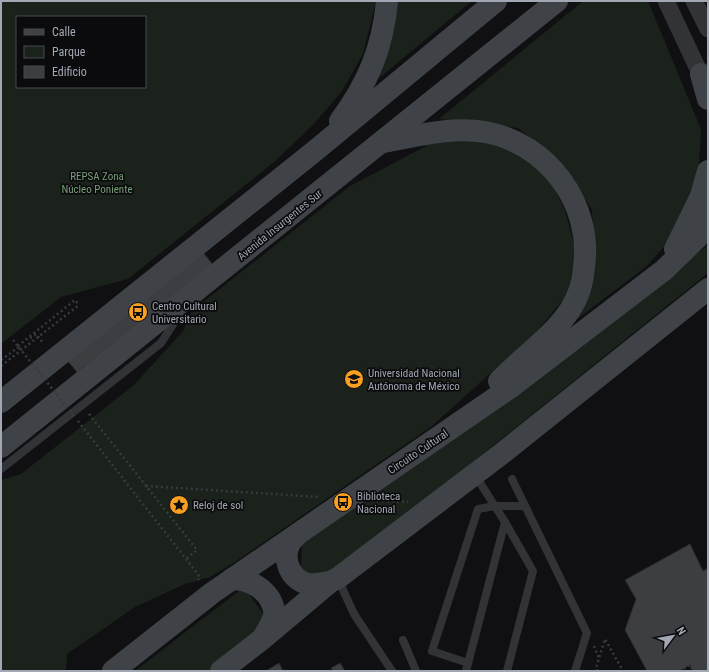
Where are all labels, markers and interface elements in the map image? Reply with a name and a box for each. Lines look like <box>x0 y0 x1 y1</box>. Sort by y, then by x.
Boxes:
legend <box>16 16 146 88</box>
text: Calle <box>52 25 76 39</box>
text: Parque <box>52 45 86 59</box>
text: Edificio <box>52 65 87 79</box>
park label: REPSA Zona Núcleo Poniente <box>61 170 133 196</box>
street label: Avenida Insurgentes Sur <box>235 187 325 263</box>
place label: Centro Cultural Universitario <box>152 300 217 326</box>
bus stop icon: Centro Cultural Universitario <box>127 301 149 323</box>
place label: Universidad Nacional Autónoma de México <box>368 367 460 393</box>
school or university icon: Universidad Nacional Autónoma de México <box>343 368 365 390</box>
street label: Circuito Cultural <box>385 427 451 477</box>
place label: Biblioteca Nacional <box>357 490 400 516</box>
bus stop icon: Biblioteca Nacional <box>332 491 354 513</box>
place icon: Reloj de sol <box>168 494 190 516</box>
place label: Reloj de sol <box>193 499 243 512</box>
north arrow <box>653 616 693 656</box>
text: N <box>674 625 688 637</box>

